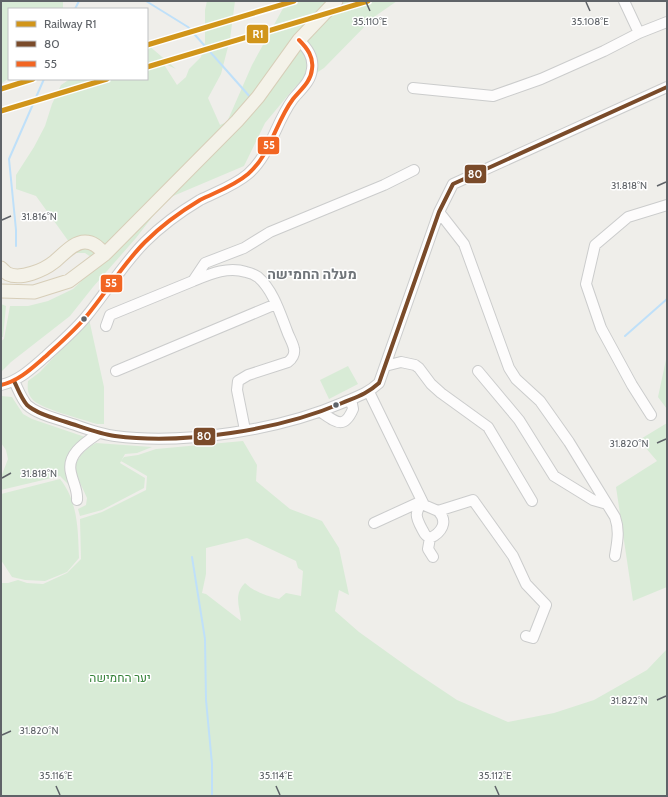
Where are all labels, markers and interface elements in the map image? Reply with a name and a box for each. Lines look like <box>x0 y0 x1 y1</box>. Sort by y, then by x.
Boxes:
legend <box>8 8 148 80</box>
text: 35.110°E <box>353 15 388 28</box>
text: 35.108°E <box>571 15 609 28</box>
text: Railway R1 <box>44 16 96 31</box>
line badge: R1 <box>246 24 269 44</box>
text: R1 <box>253 27 263 41</box>
text: 80 <box>44 36 60 51</box>
text: 55 <box>44 56 57 71</box>
line badge: 55 <box>257 136 280 155</box>
text: 55 <box>263 138 275 152</box>
line badge: 80 <box>464 164 487 184</box>
text: 80 <box>468 167 482 181</box>
text: 31.818°N <box>611 179 647 192</box>
text: 31.816°N <box>21 210 57 223</box>
district label: מעלה החמישה <box>267 265 357 283</box>
line badge: 55 <box>100 274 123 293</box>
text: 55 <box>105 276 117 290</box>
unlabelled marker <box>79 314 89 324</box>
unlabelled marker <box>331 400 341 410</box>
line badge: 80 <box>193 427 216 446</box>
text: 80 <box>197 429 211 443</box>
text: 31.820°N <box>610 437 648 450</box>
text: 31.818°N <box>21 467 57 480</box>
park label: יער החמישה <box>89 670 151 685</box>
text: 31.822°N <box>610 694 648 707</box>
text: 31.820°N <box>20 724 58 737</box>
text: 35.116°E <box>39 769 73 782</box>
text: 35.114°E <box>259 769 293 782</box>
text: 35.112°E <box>479 769 512 782</box>

